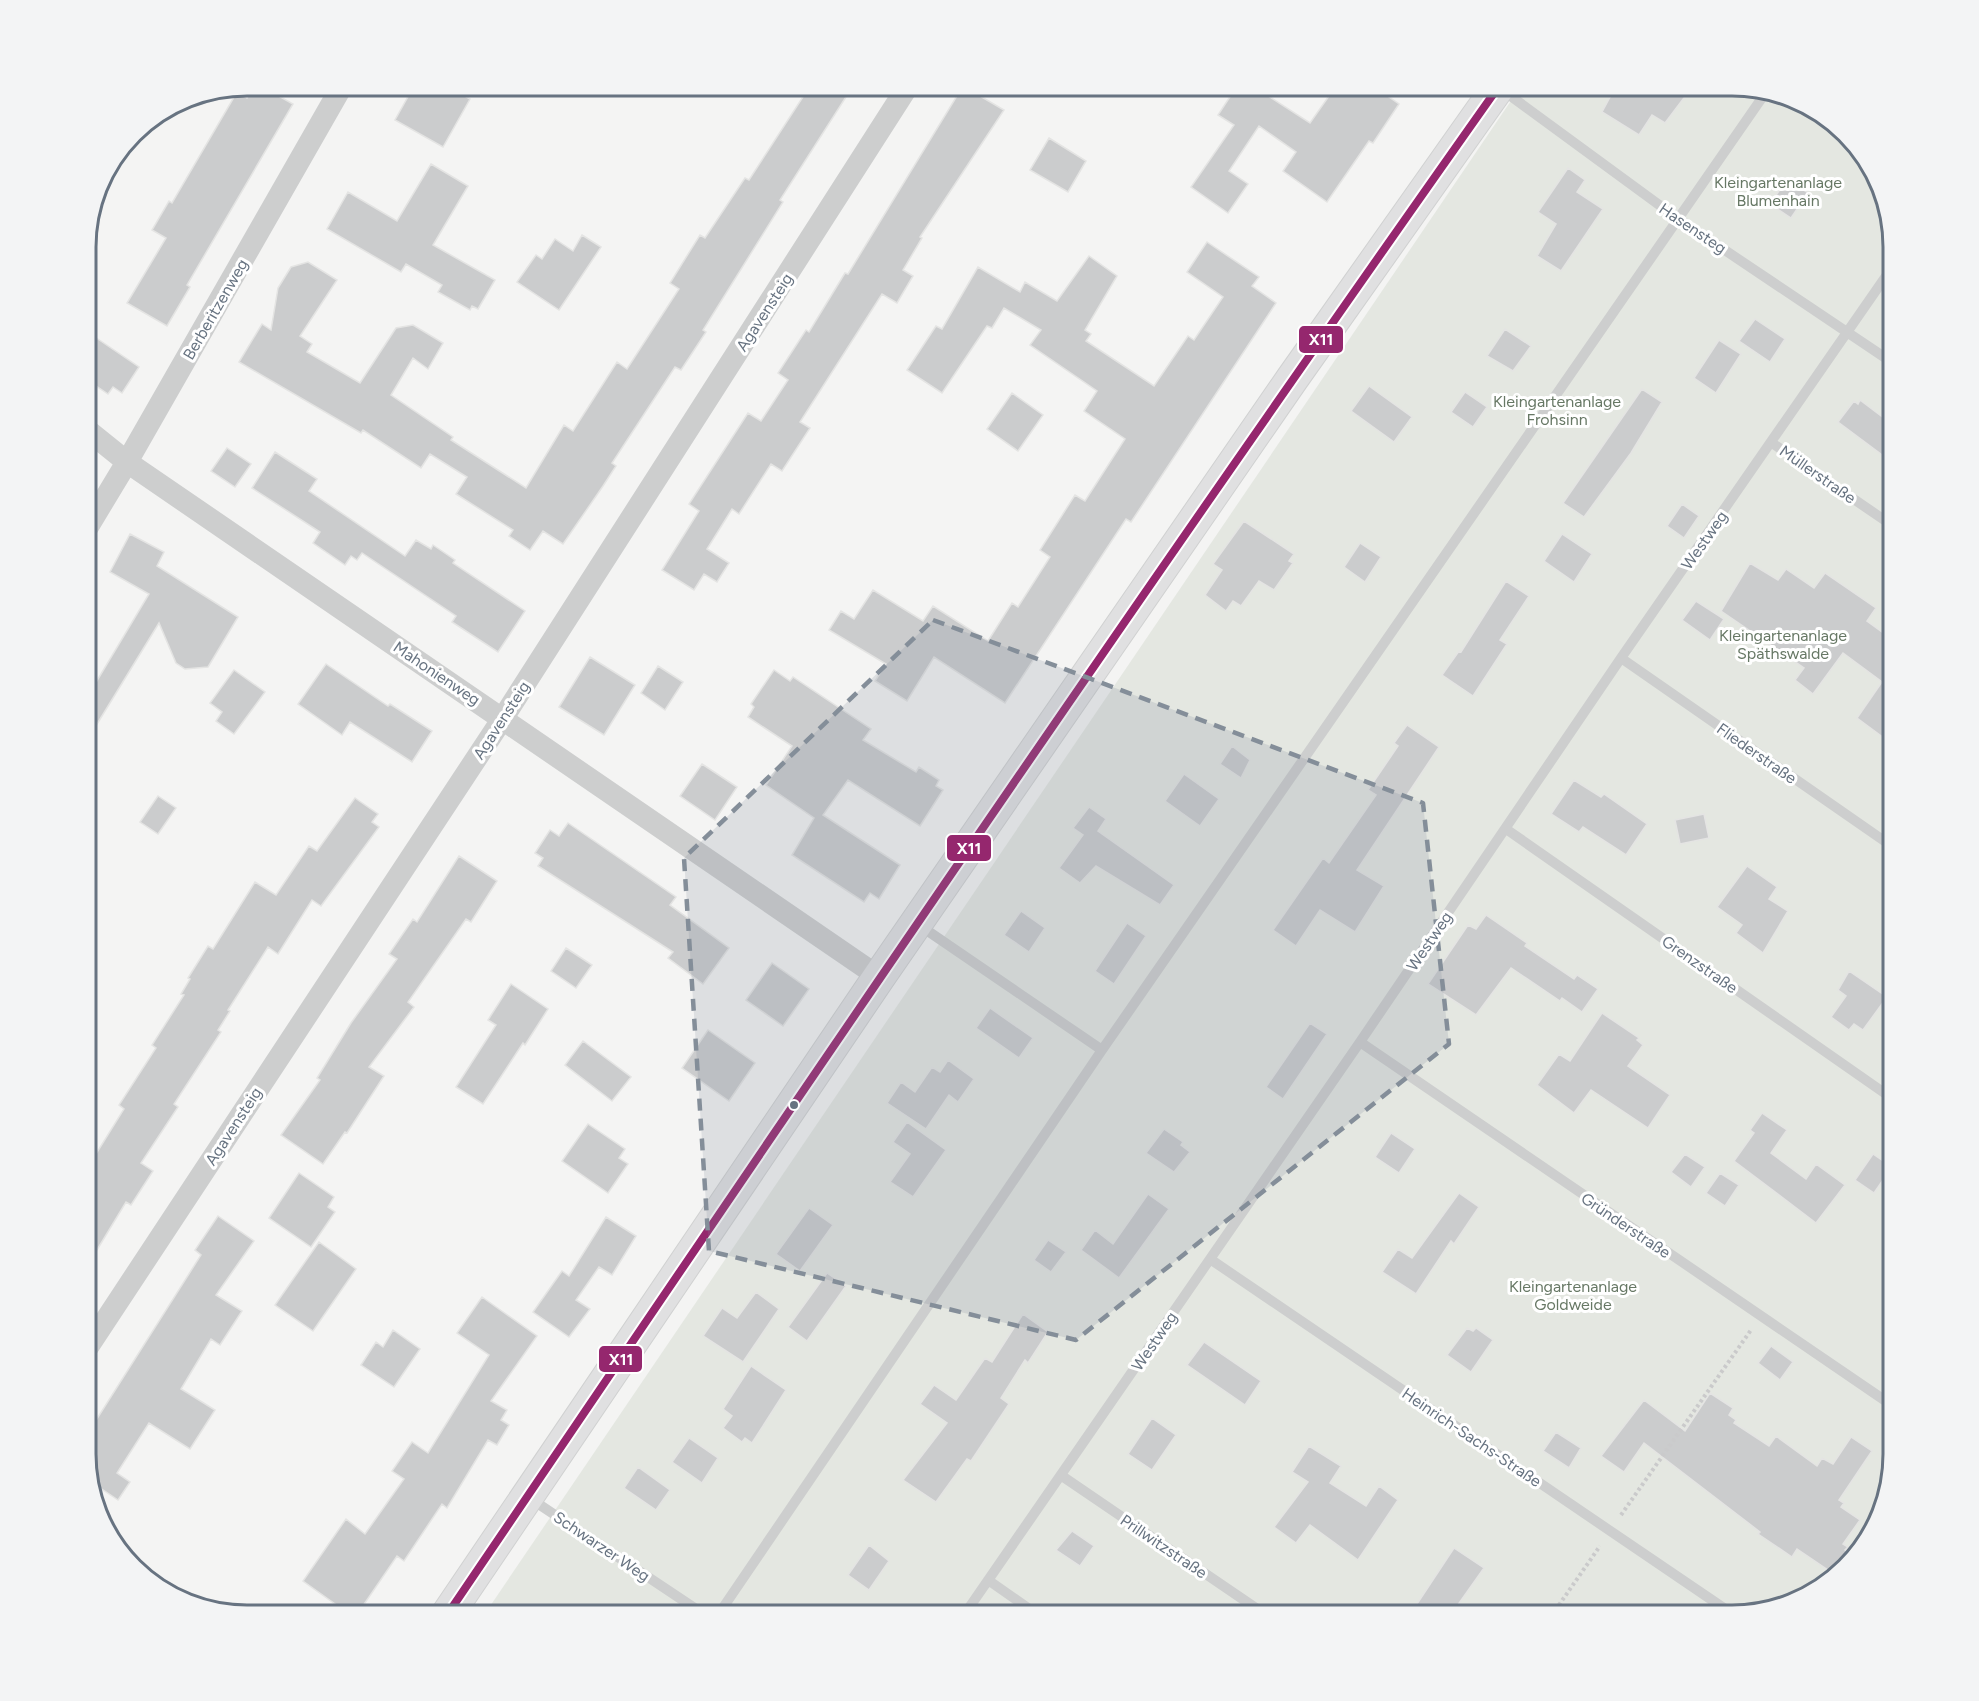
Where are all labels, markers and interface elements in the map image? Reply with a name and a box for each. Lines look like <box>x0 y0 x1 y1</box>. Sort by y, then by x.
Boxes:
park label: Kleingartenanlage Blumenhain <box>1714 173 1842 210</box>
street label: Hasensteg <box>1656 199 1730 258</box>
street label: Berberitzenweg <box>179 256 252 363</box>
street label: Agavensteig <box>732 270 797 355</box>
line badge: X11 <box>1298 325 1344 354</box>
text: X11 <box>1309 330 1333 349</box>
park label: Kleingartenanlage Frohsinn <box>1493 392 1621 429</box>
street label: Müllerstraße <box>1776 441 1860 508</box>
street label: Westweg <box>1677 507 1732 573</box>
park label: Kleingartenanlage Späthswalde <box>1719 626 1847 663</box>
street label: Mahonienweg <box>390 637 484 709</box>
street label: Agavensteig <box>469 678 534 763</box>
street label: Fliederstraße <box>1713 719 1800 788</box>
line badge: X11 <box>946 834 992 862</box>
text: X11 <box>957 839 981 858</box>
street label: Westweg <box>1403 908 1456 975</box>
street label: Grenzstraße <box>1658 931 1741 998</box>
street label: Agavensteig <box>201 1084 266 1169</box>
unlabelled marker <box>788 1099 800 1111</box>
street label: Gründerstraße <box>1577 1189 1674 1262</box>
park label: Kleingartenanlage Goldweide <box>1509 1277 1637 1314</box>
street label: Westweg <box>1128 1308 1181 1375</box>
line badge: X11 <box>598 1345 643 1373</box>
text: X11 <box>609 1350 633 1369</box>
street label: Heinrich-Sachs-Straße <box>1399 1384 1545 1491</box>
street label: Schwarzer Weg <box>550 1507 653 1586</box>
street label: Prillwitzstraße <box>1117 1510 1211 1582</box>

